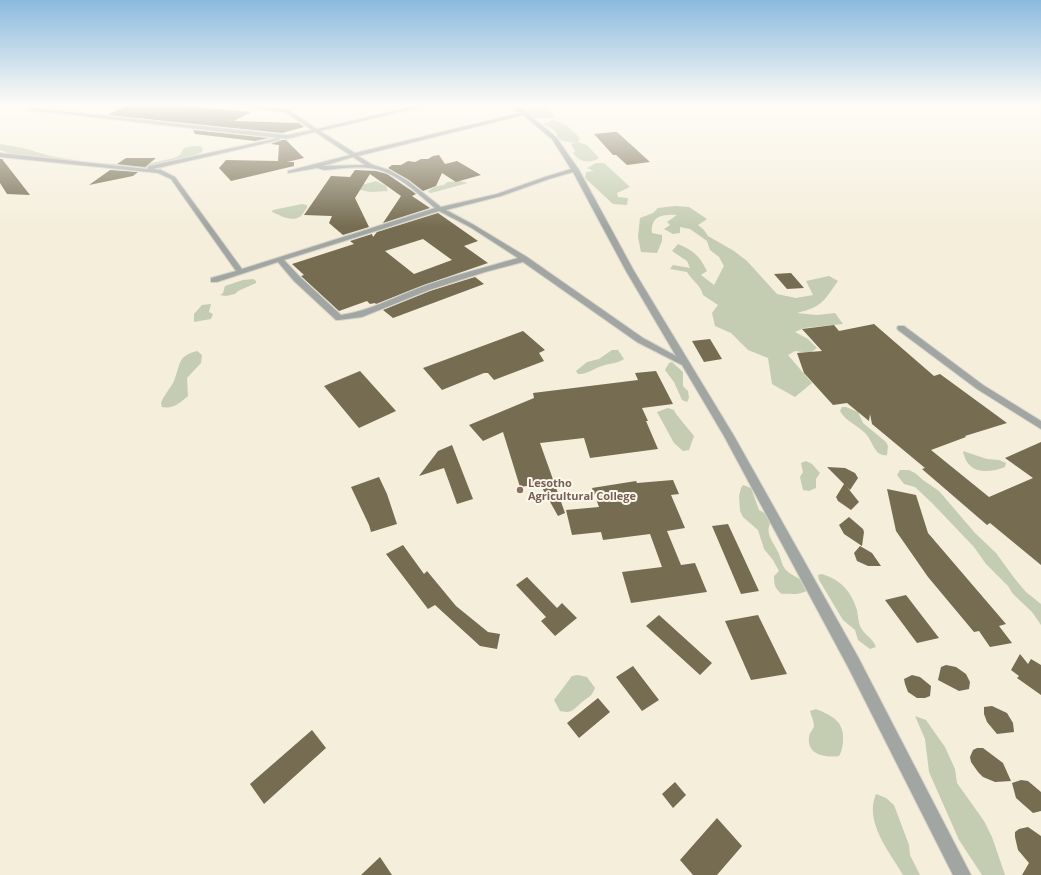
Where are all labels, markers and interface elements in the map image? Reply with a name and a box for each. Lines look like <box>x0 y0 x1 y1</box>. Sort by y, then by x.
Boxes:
place label: Lesotho Agricultural College <box>528 477 636 503</box>
marker: Lesotho Agricultural College <box>515 485 525 495</box>

